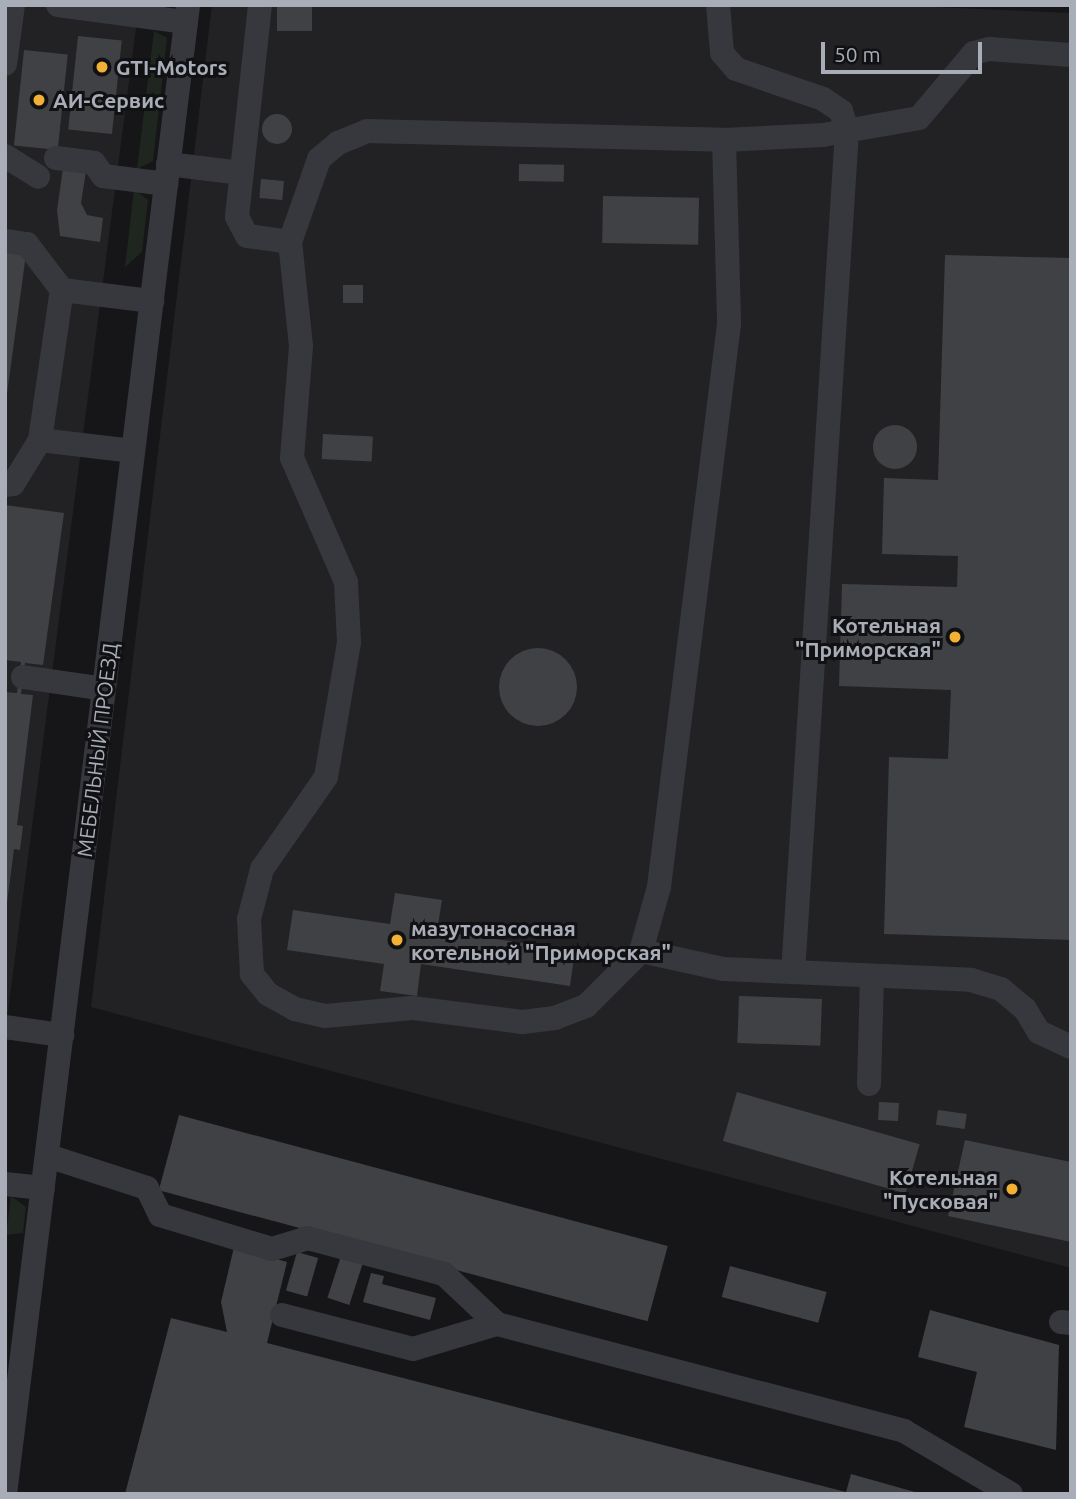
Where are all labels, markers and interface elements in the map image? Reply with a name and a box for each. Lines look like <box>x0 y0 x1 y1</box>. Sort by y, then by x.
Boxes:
scale bar <box>824 28 985 72</box>
text: 50 m <box>834 42 881 66</box>
place label: GTI-Motors <box>116 54 227 80</box>
marker: GTI-Motors <box>94 59 110 75</box>
place label: АИ-Сервис <box>53 87 164 113</box>
marker: АИ-Сервис <box>31 92 47 108</box>
place label: Котельная "Приморская" <box>795 612 941 662</box>
marker: Котельная "Приморская" <box>947 629 963 645</box>
street label: МЕБЕЛЬНЫЙ ПРОЕЗД <box>71 642 123 858</box>
place label: мазутонасосная котельной "Приморская" <box>411 915 671 965</box>
marker: мазутонасосная котельной "Приморская" <box>389 932 405 948</box>
place label: Котельная "Пусковая" <box>883 1164 998 1214</box>
marker: Котельная "Пусковая" <box>1004 1181 1020 1197</box>

